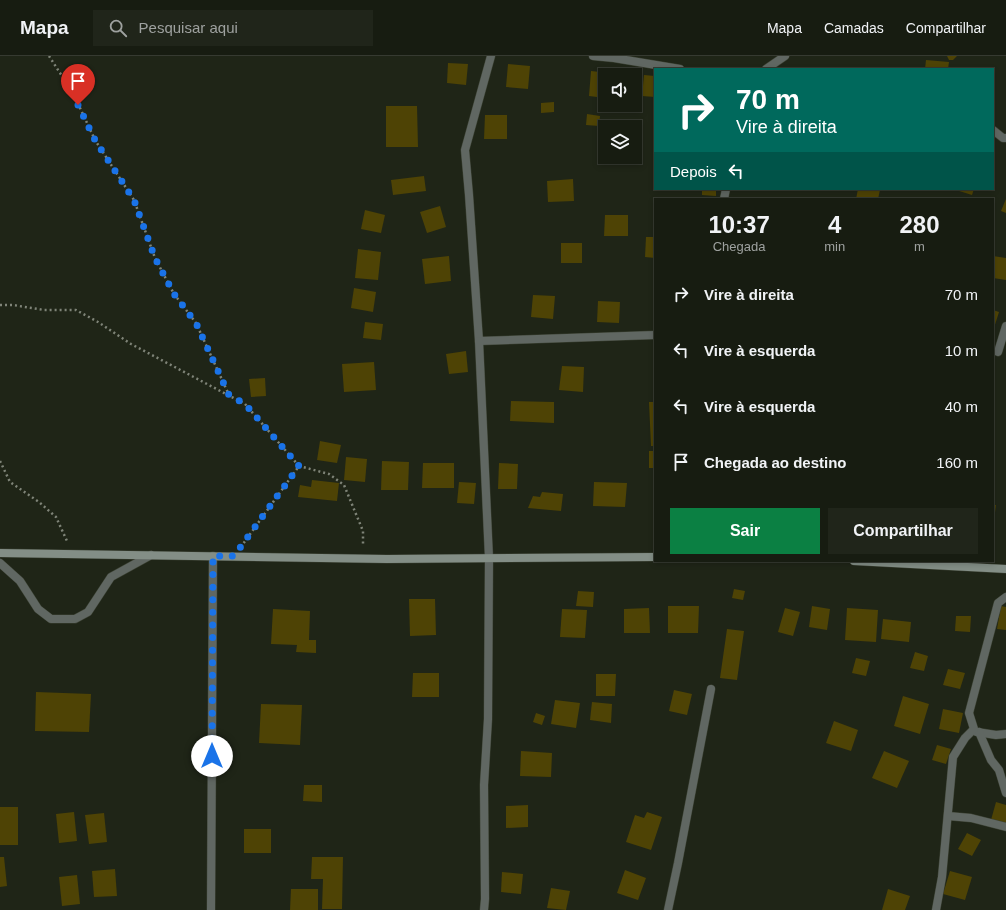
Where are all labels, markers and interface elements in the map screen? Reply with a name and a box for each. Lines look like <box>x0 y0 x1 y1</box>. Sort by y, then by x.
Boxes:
search box <box>93 10 373 46</box>
text: Mapa <box>20 17 69 38</box>
icon: search <box>107 17 129 39</box>
text: Pesquisar aqui <box>139 19 238 36</box>
text: Mapa <box>767 20 802 36</box>
text: Camadas <box>824 20 884 36</box>
text: Compartilhar <box>906 20 986 36</box>
pin <box>61 64 95 105</box>
map controls <box>598 68 642 164</box>
button: sound <box>598 68 642 112</box>
icon: arrive <box>67 70 89 92</box>
icon: right <box>670 84 722 136</box>
text: 70 m <box>736 84 800 115</box>
text: Vire à direita <box>736 117 837 137</box>
button: layers <box>598 120 642 164</box>
icon: left <box>725 160 747 182</box>
text: Depois <box>670 163 717 180</box>
text: 10:37 <box>708 211 770 238</box>
text: 4 <box>828 211 841 238</box>
text: 280 <box>900 211 940 238</box>
text: Chegada <box>713 239 765 254</box>
text: min <box>824 239 845 254</box>
text: m <box>914 239 925 254</box>
icon: right <box>670 283 692 305</box>
text: Vire à direita <box>704 286 794 303</box>
text: 70 m <box>945 286 978 303</box>
icon: left <box>670 339 692 361</box>
text: Vire à esquerda <box>704 342 815 359</box>
text: 10 m <box>945 342 978 359</box>
icon: left <box>670 395 692 417</box>
text: Vire à esquerda <box>704 398 815 415</box>
text: 40 m <box>945 398 978 415</box>
icon: arrive <box>670 451 692 473</box>
text: Chegada ao destino <box>704 454 847 471</box>
text: 160 m <box>936 454 978 471</box>
button: Sair <box>670 508 820 554</box>
button: Compartilhar <box>828 508 978 554</box>
position arrow <box>191 735 233 777</box>

